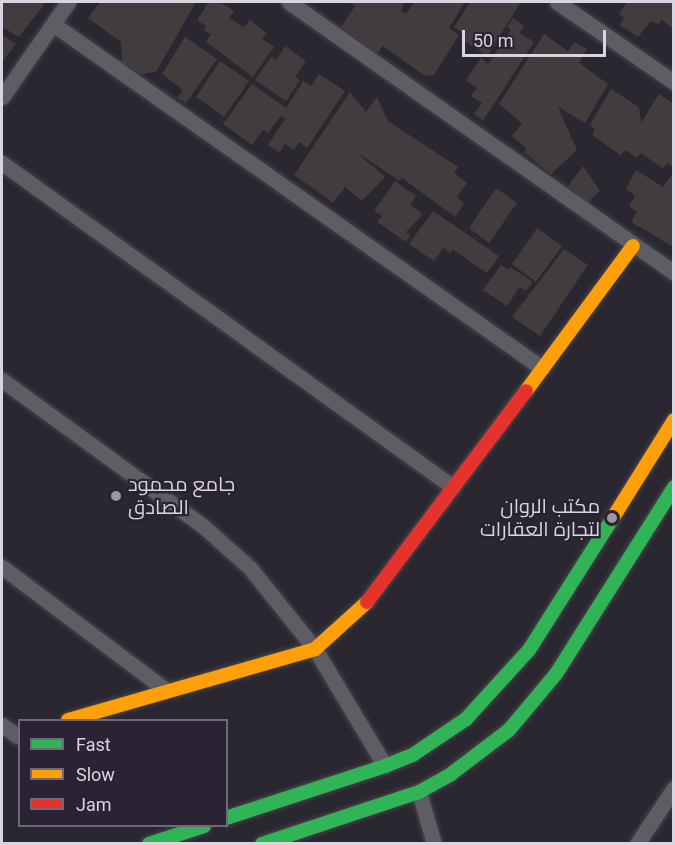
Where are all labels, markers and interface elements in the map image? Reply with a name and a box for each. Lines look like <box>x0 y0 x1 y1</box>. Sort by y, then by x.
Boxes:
scale bar <box>465 18 609 56</box>
text: 50 m <box>473 30 513 51</box>
place label: جامع محمود الصادق <box>128 472 235 519</box>
marker: جامع محمود الصادق <box>109 489 123 503</box>
place label: مكتب الروان لتجارة العقارات <box>480 494 600 541</box>
marker: مكتب الروان لتجارة العقارات <box>605 511 619 525</box>
legend <box>18 719 228 827</box>
text: Fast <box>76 734 111 755</box>
text: Slow <box>76 764 115 785</box>
text: Jam <box>76 794 112 815</box>

